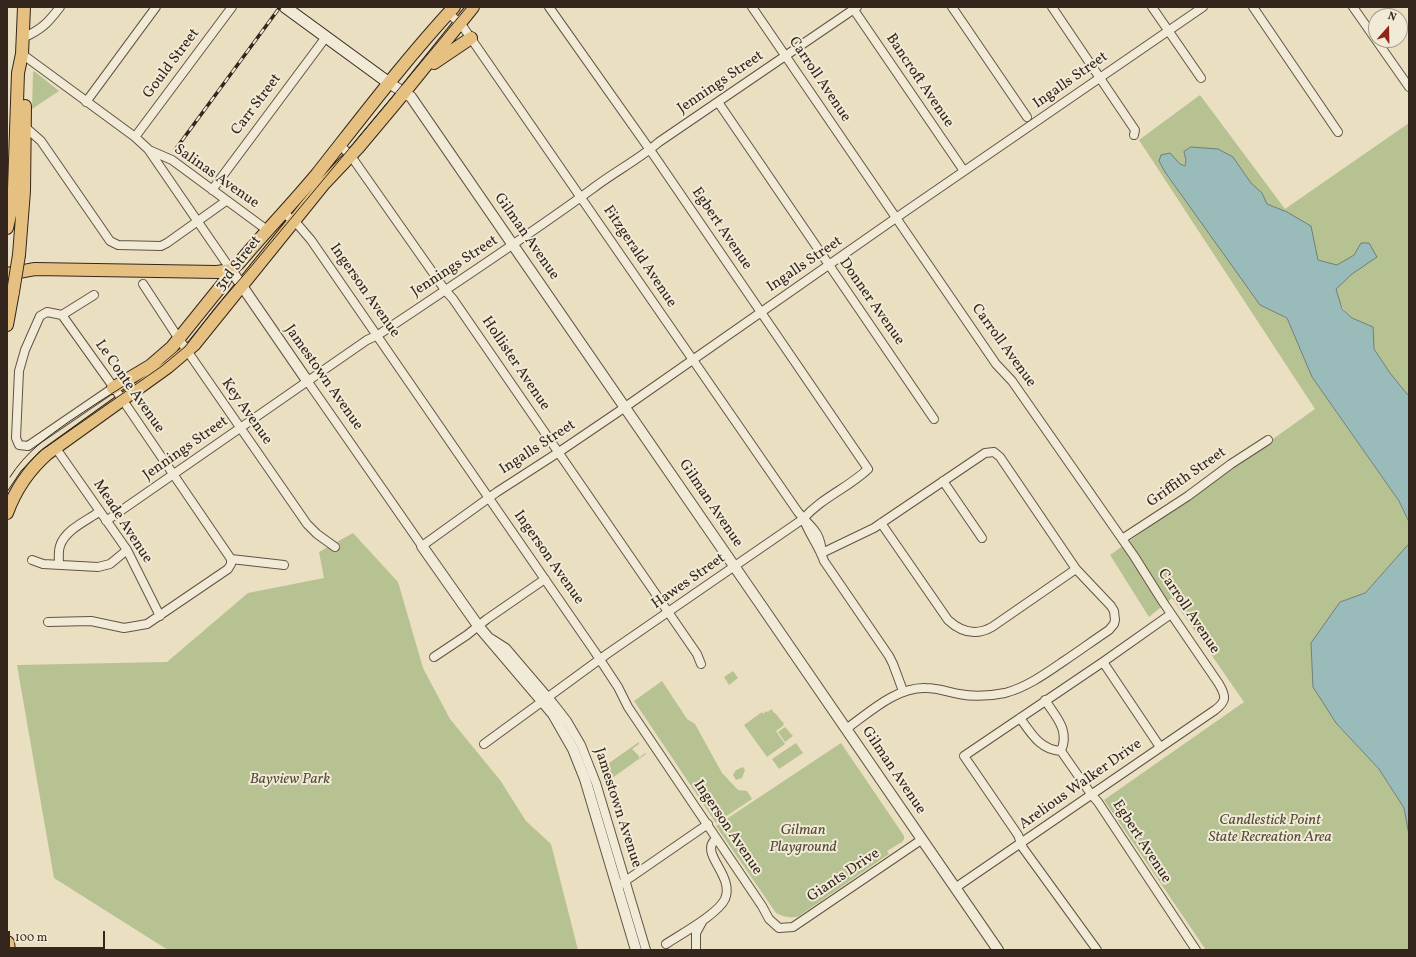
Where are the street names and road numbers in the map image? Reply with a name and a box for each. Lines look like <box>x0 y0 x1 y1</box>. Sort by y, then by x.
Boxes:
street label: Gould Street <box>140 26 204 102</box>
street label: Bancroft Avenue <box>881 31 957 131</box>
street label: Carroll Avenue <box>784 34 854 126</box>
street label: Jennings Street <box>675 48 767 118</box>
street label: Ingalls Street <box>1030 49 1112 113</box>
street label: Carr Street <box>228 71 286 139</box>
street label: Salinas Avenue <box>170 141 262 213</box>
street label: Egbert Avenue <box>687 184 755 274</box>
street label: Gilman Avenue <box>489 190 563 284</box>
street label: Fitzgerald Avenue <box>598 203 680 311</box>
street label: Jennings Street <box>408 232 502 302</box>
street label: 3rd Street <box>212 233 266 295</box>
street label: Ingalls Street <box>764 233 846 297</box>
street label: Ingerson Avenue <box>325 240 403 342</box>
street label: Donner Avenue <box>834 255 908 349</box>
street label: Carroll Avenue <box>967 301 1039 391</box>
street label: Hollister Avenue <box>477 314 553 414</box>
street label: Jamestown Avenue <box>280 322 366 434</box>
street label: Le Conte Avenue <box>90 337 168 437</box>
street label: Key Avenue <box>217 375 275 449</box>
street label: Jennings Street <box>140 413 232 485</box>
street label: Ingalls Street <box>497 417 579 479</box>
street label: Griffith Street <box>1144 444 1230 512</box>
street label: Gilman Avenue <box>674 457 746 551</box>
street label: Meade Avenue <box>88 477 156 567</box>
street label: Ingerson Avenue <box>509 507 587 609</box>
street label: Hawes Street <box>649 550 729 614</box>
street label: Carroll Avenue <box>1153 566 1223 658</box>
street label: Gilman Avenue <box>857 724 929 818</box>
street label: Arelious Walker Drive <box>1016 736 1146 834</box>
street label: Jamestown Avenue <box>589 746 645 870</box>
street label: Ingerson Avenue <box>689 777 765 879</box>
street label: Egbert Avenue <box>1107 797 1175 887</box>
street label: Giants Drive <box>804 845 884 907</box>

